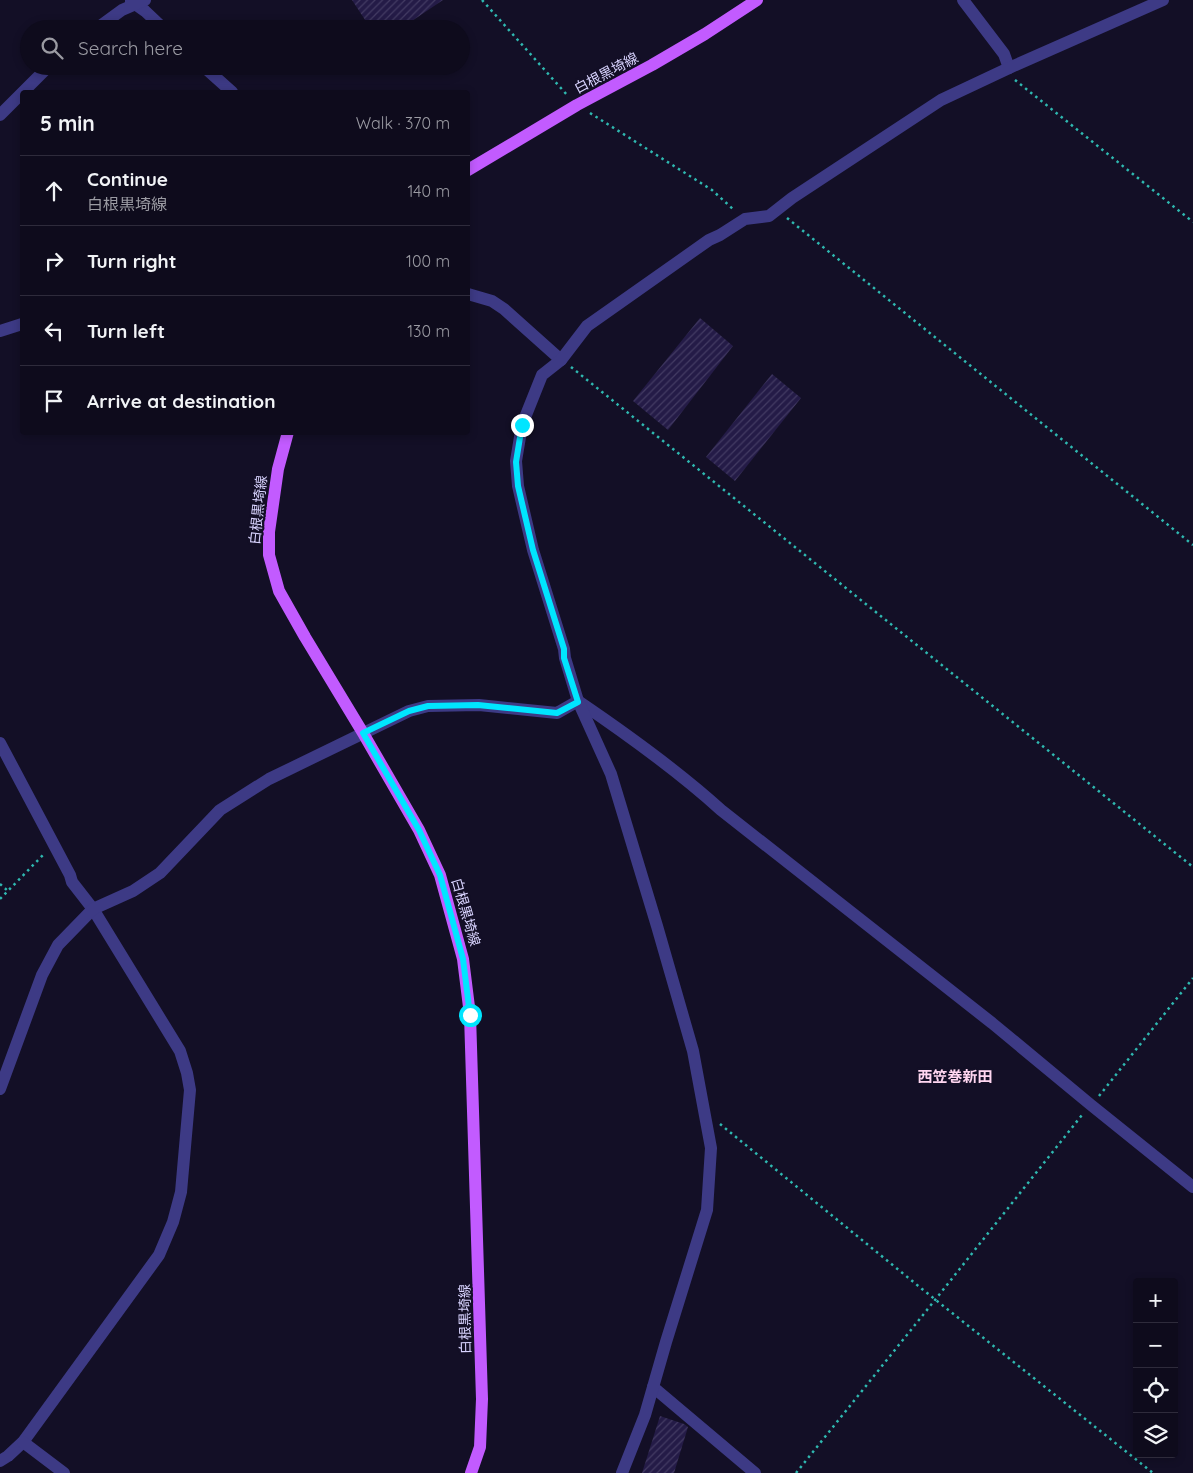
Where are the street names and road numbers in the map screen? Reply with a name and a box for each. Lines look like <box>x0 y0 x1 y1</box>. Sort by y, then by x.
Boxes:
street label: 白根黒埼線 <box>571 49 641 97</box>
street label: 白根黒埼線 <box>245 474 271 546</box>
street label: 白根黒埼線 <box>448 876 484 948</box>
street label: 白根黒埼線 <box>455 1284 475 1354</box>

